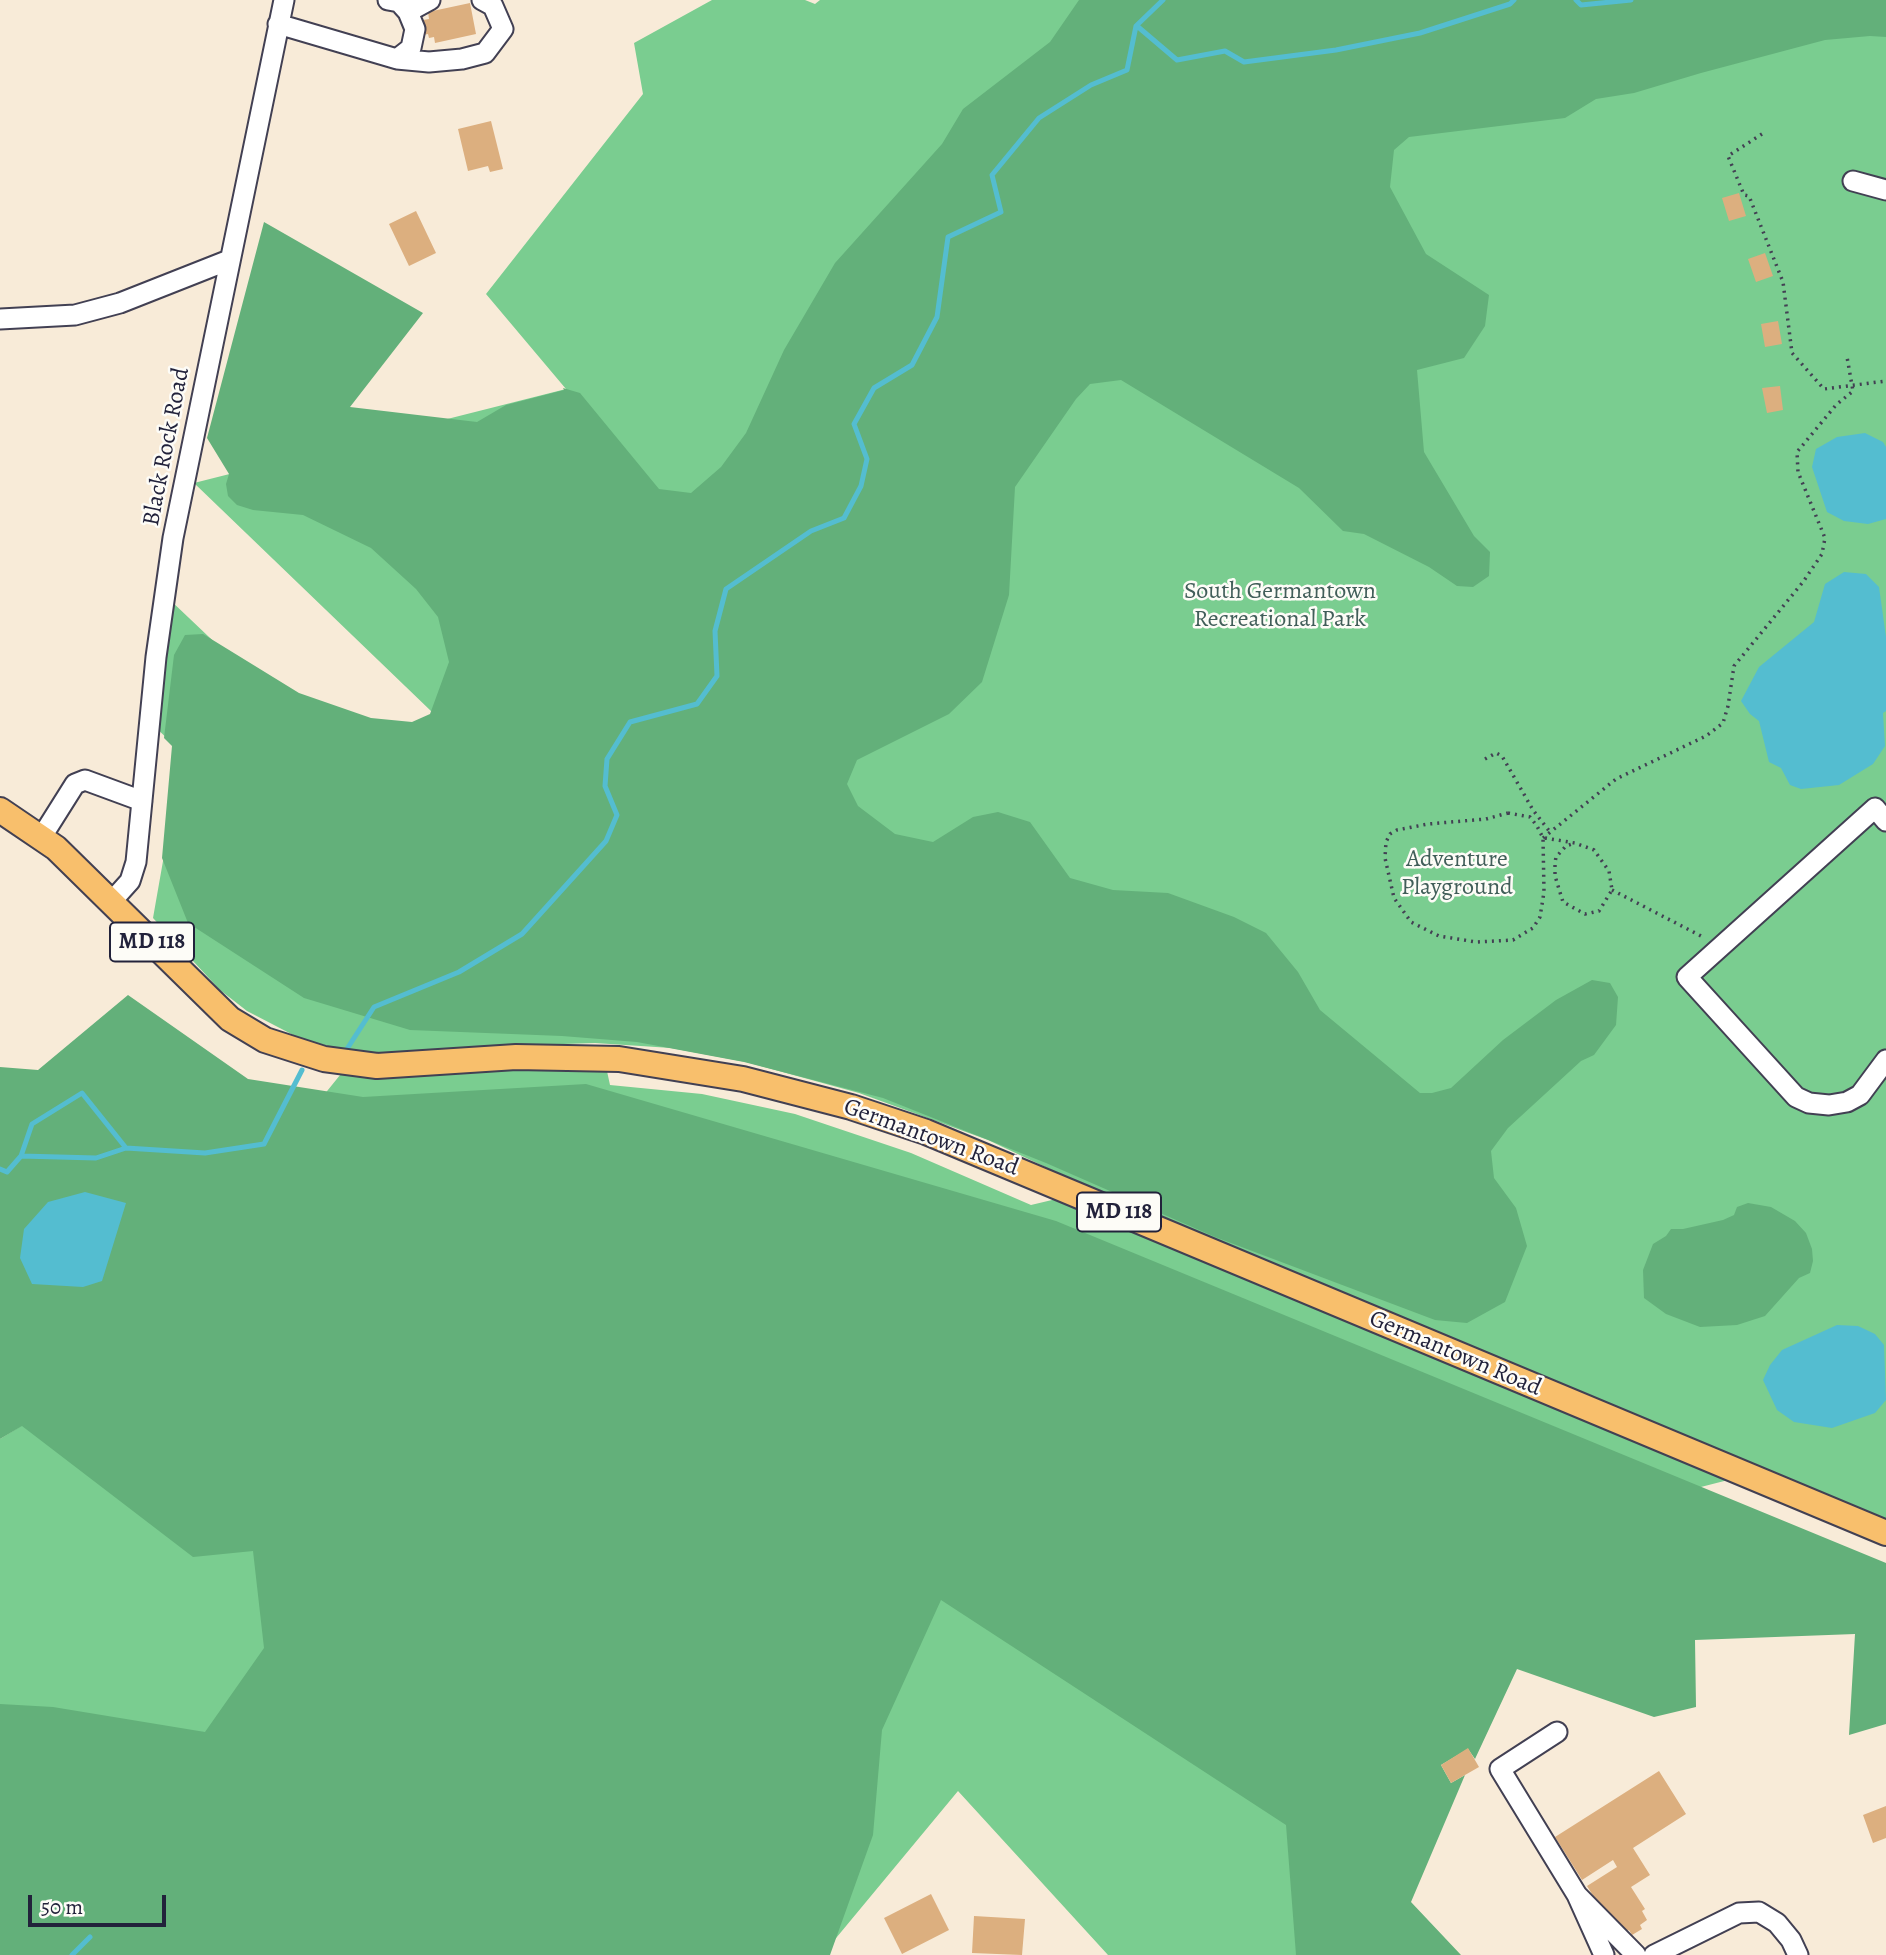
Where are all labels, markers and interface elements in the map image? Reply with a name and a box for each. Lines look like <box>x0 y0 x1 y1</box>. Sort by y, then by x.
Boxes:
street label: Black Rock Road <box>138 365 196 529</box>
park label: South Germantown Recreational Park <box>1184 578 1376 634</box>
park label: Adventure Playground <box>1401 846 1513 902</box>
road number: MD 118 <box>110 923 194 962</box>
street label: Germantown Road <box>840 1093 1022 1183</box>
road number: MD 118 <box>1077 1192 1161 1232</box>
street label: Germantown Road <box>1365 1305 1545 1403</box>
scale bar <box>32 1882 170 1926</box>
text: 50 m <box>41 1893 83 1921</box>

